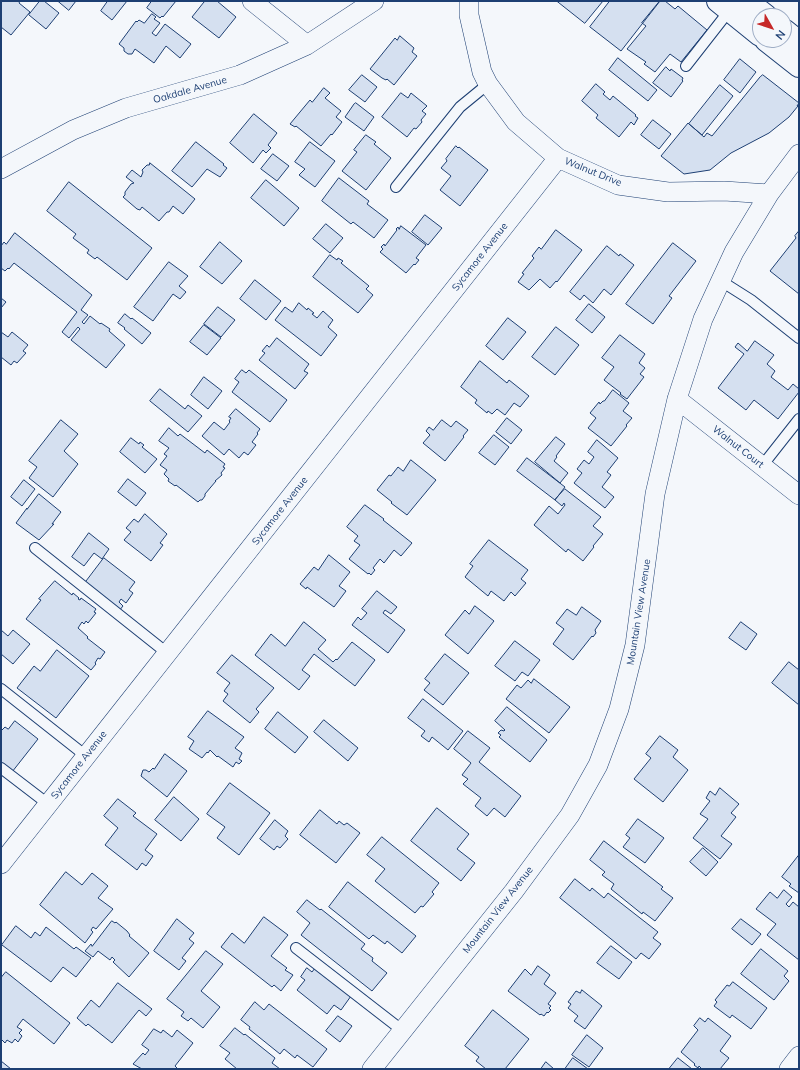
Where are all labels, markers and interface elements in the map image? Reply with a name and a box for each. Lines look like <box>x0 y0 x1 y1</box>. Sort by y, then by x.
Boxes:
north arrow <box>752 8 792 48</box>
text: N <box>772 27 789 43</box>
street label: Oakdale Avenue <box>152 74 228 106</box>
street label: Walnut Drive <box>563 155 623 189</box>
street label: Sycamore Avenue <box>450 221 510 293</box>
street label: Walnut Court <box>710 423 766 471</box>
street label: Sycamore Avenue <box>250 475 310 547</box>
street label: Mountain View Avenue <box>625 558 653 666</box>
street label: Sycamore Avenue <box>49 729 109 801</box>
street label: Mountain View Avenue <box>460 864 536 956</box>

